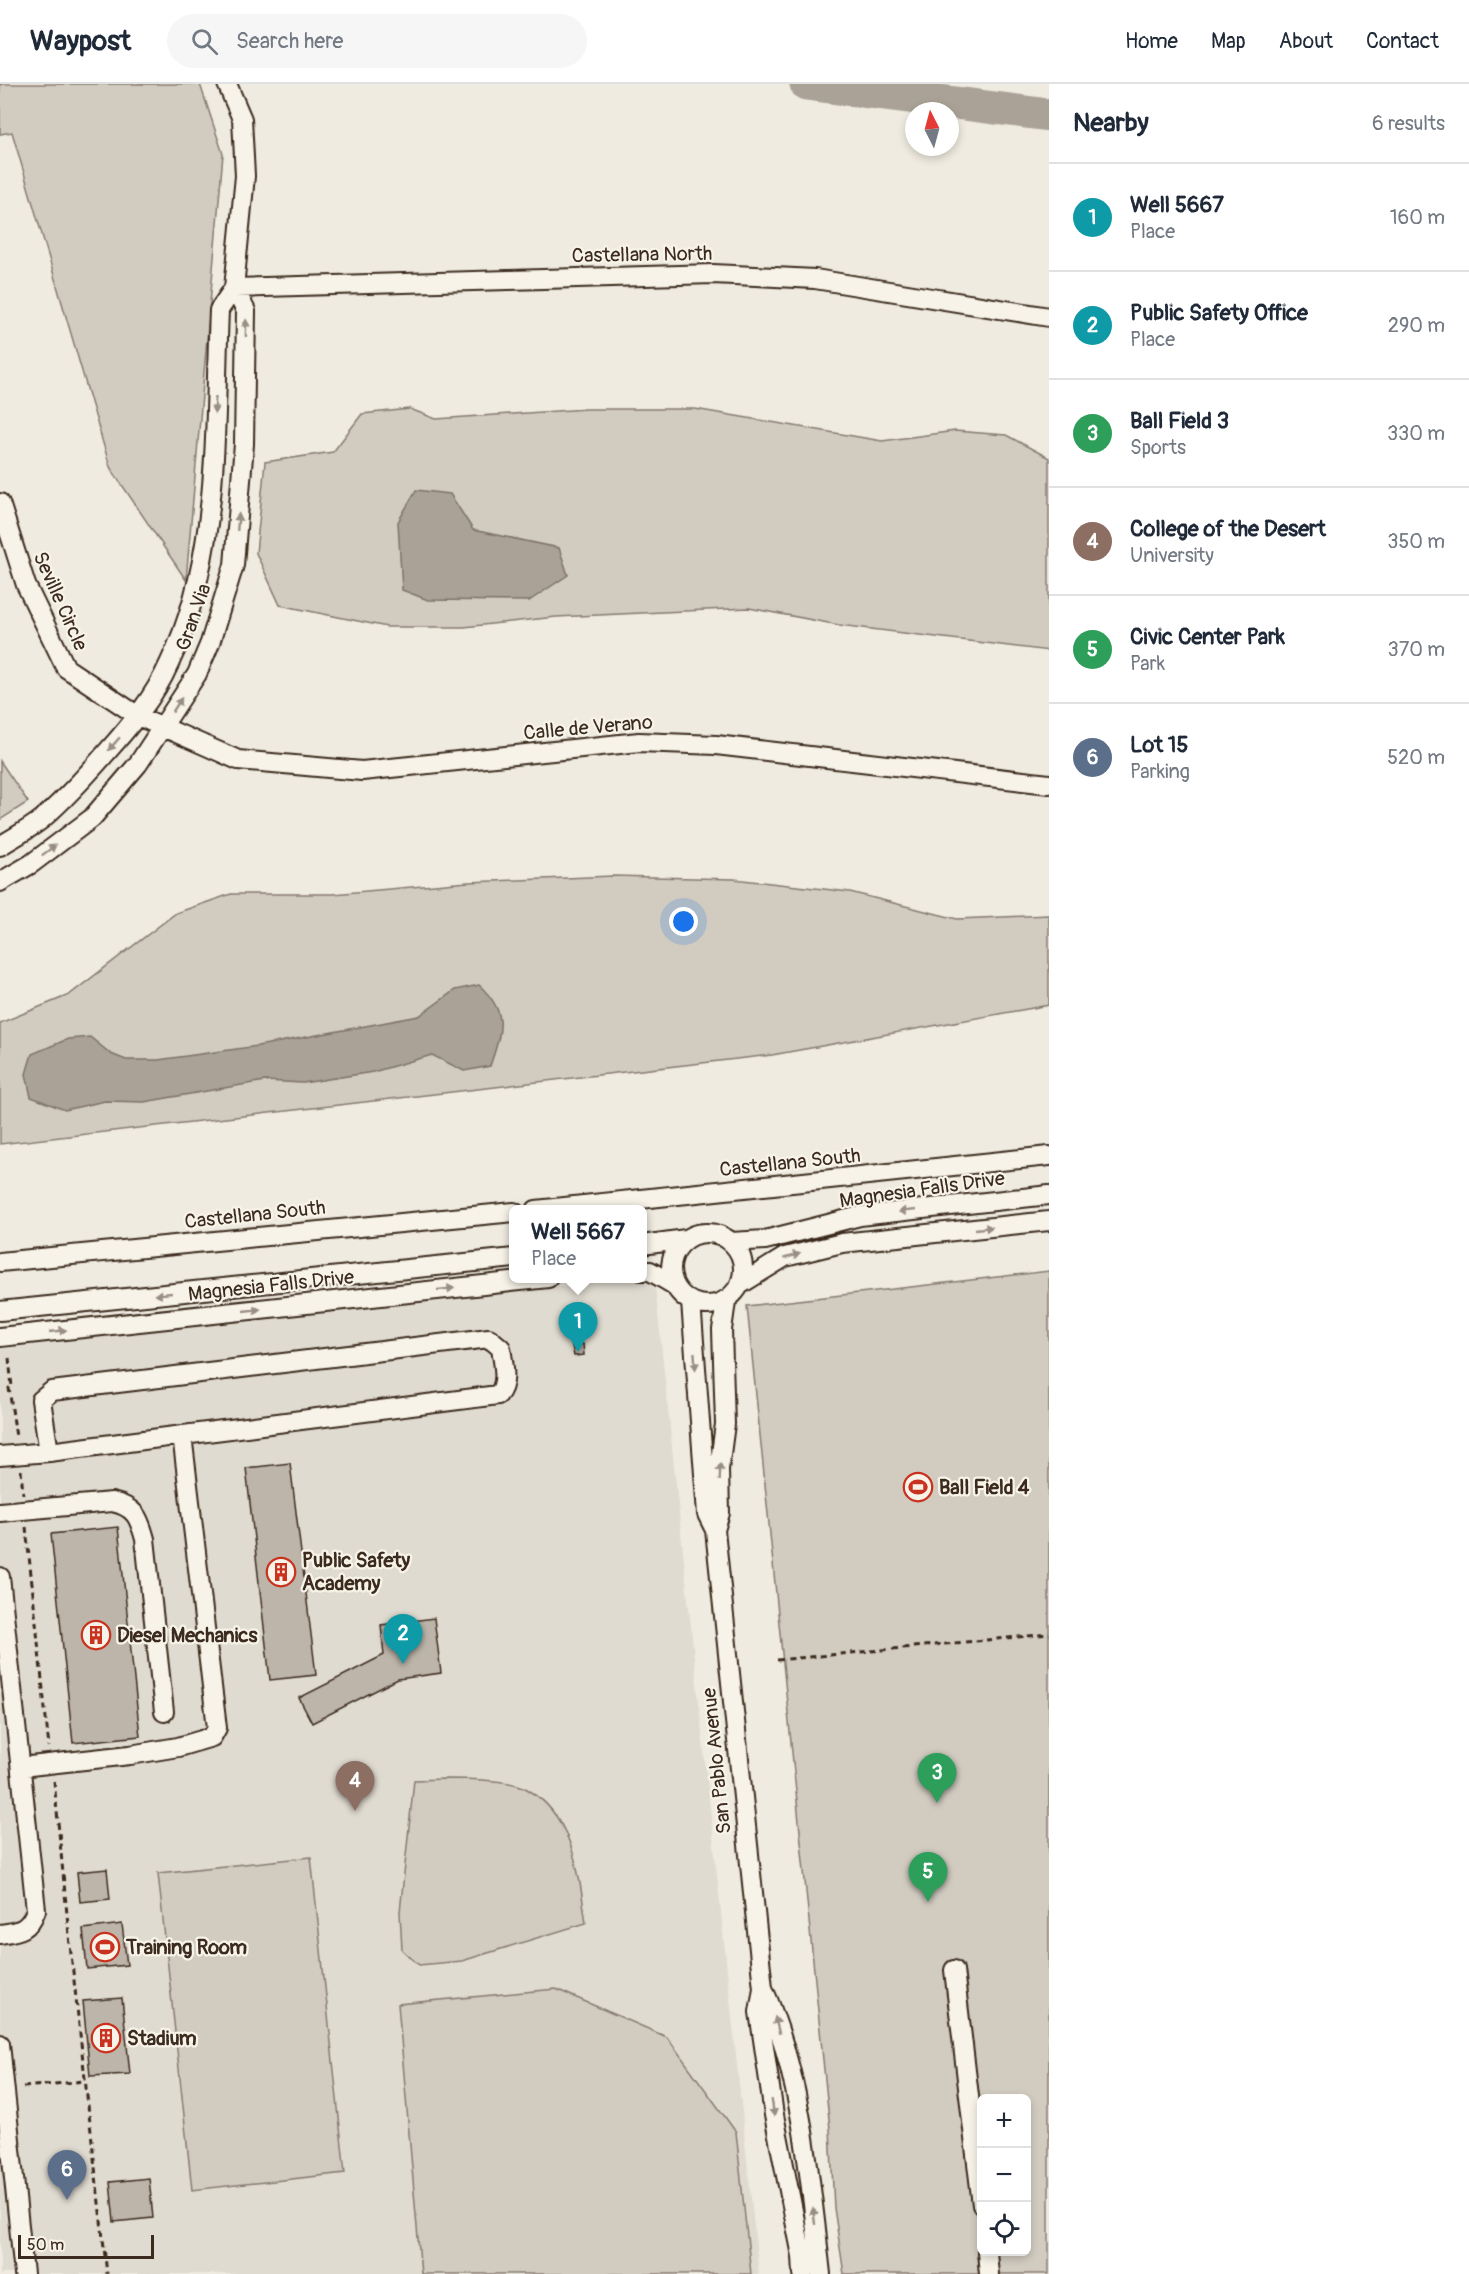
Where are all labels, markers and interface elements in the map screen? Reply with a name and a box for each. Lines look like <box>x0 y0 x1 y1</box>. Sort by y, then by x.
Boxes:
search box <box>167 14 587 68</box>
text: Waypost <box>30 24 131 59</box>
icon: search <box>188 25 221 58</box>
text: Search here <box>236 27 343 55</box>
text: Home <box>1125 28 1178 55</box>
text: Map <box>1211 28 1246 55</box>
text: About <box>1279 28 1333 55</box>
text: Contact <box>1366 28 1439 55</box>
north arrow <box>905 102 959 156</box>
text: Nearby <box>1073 107 1149 139</box>
text: 6 results <box>1372 111 1445 136</box>
text: Well 5667 <box>1130 191 1224 219</box>
text: 1 <box>1089 205 1096 230</box>
text: 160 m <box>1390 205 1445 230</box>
text: Place <box>1130 219 1175 244</box>
street label: Castellana North <box>572 241 712 268</box>
text: Public Safety Office <box>1130 299 1308 327</box>
text: 2 <box>1087 313 1098 338</box>
text: 290 m <box>1388 313 1445 338</box>
one-way arrow <box>241 318 250 337</box>
text: Place <box>1130 327 1175 352</box>
one-way arrow <box>210 395 219 414</box>
text: Ball Field 3 <box>1130 407 1229 435</box>
text: 3 <box>1087 421 1098 446</box>
text: 330 m <box>1387 421 1445 446</box>
text: Sports <box>1130 435 1186 460</box>
one-way arrow <box>233 513 243 532</box>
text: College of the Desert <box>1130 515 1326 543</box>
text: 4 <box>1087 529 1098 554</box>
text: 350 m <box>1387 529 1445 554</box>
text: University <box>1130 543 1214 568</box>
street label: Seville Circle <box>28 548 93 655</box>
street label: Gran Via <box>170 580 217 654</box>
text: Civic Center Park <box>1130 623 1285 651</box>
text: 5 <box>1087 637 1098 662</box>
text: 370 m <box>1388 637 1445 662</box>
text: Park <box>1130 651 1165 676</box>
one-way arrow <box>171 697 182 713</box>
street label: Calle de Verano <box>522 709 654 746</box>
text: Lot 15 <box>1130 731 1188 759</box>
one-way arrow <box>108 736 121 751</box>
text: 6 <box>1087 745 1098 770</box>
text: 520 m <box>1387 745 1445 770</box>
text: Parking <box>1130 759 1190 784</box>
one-way arrow <box>41 844 57 856</box>
your location <box>669 907 698 936</box>
street label: Castellana South <box>718 1143 862 1182</box>
street label: Magnesia Falls Drive <box>838 1165 1006 1213</box>
street label: Castellana South <box>183 1195 327 1234</box>
popup <box>509 1205 647 1283</box>
one-way arrow <box>898 1206 917 1216</box>
text: Well 5667 <box>531 1218 625 1246</box>
one-way arrow <box>975 1223 994 1233</box>
text: Place <box>531 1246 576 1271</box>
one-way arrow <box>783 1251 801 1260</box>
street label: Magnesia Falls Drive <box>187 1264 355 1307</box>
one-way arrow <box>436 1284 455 1294</box>
one-way arrow <box>153 1289 172 1299</box>
pin: 1 <box>558 1302 598 1352</box>
one-way arrow <box>243 1305 262 1314</box>
one-way arrow <box>49 1326 68 1336</box>
one-way arrow <box>691 1351 700 1370</box>
one-way arrow <box>715 1463 725 1482</box>
sports icon: Ball Field 4 <box>902 1471 934 1503</box>
place label: Ball Field 4 <box>939 1475 1030 1500</box>
place label: Public Safety Academy <box>302 1548 411 1596</box>
building icon: Public Safety Academy <box>265 1556 297 1588</box>
pin: 2 <box>384 1614 422 1664</box>
building icon: Diesel Mechanics <box>80 1619 112 1651</box>
place label: Diesel Mechanics <box>117 1623 257 1648</box>
street label: San Pablo Avenue <box>696 1687 737 1835</box>
pin: 3 <box>918 1754 956 1803</box>
pin: 4 <box>336 1762 374 1811</box>
pin: 5 <box>908 1852 948 1902</box>
sports icon: Training Room <box>89 1931 121 1963</box>
place label: Training Room <box>125 1935 247 1960</box>
one-way arrow <box>771 2016 781 2034</box>
building icon: Stadium <box>90 2022 122 2054</box>
place label: Stadium <box>127 2026 197 2051</box>
map controls <box>977 2094 1031 2256</box>
button: + <box>977 2094 1031 2148</box>
one-way arrow <box>769 2098 778 2117</box>
button: − <box>977 2148 1031 2202</box>
pin: 6 <box>48 2150 86 2200</box>
button: locate <box>977 2202 1031 2256</box>
one-way arrow <box>809 2206 819 2225</box>
scale bar <box>18 2232 154 2260</box>
text: 50 m <box>27 2235 64 2255</box>

